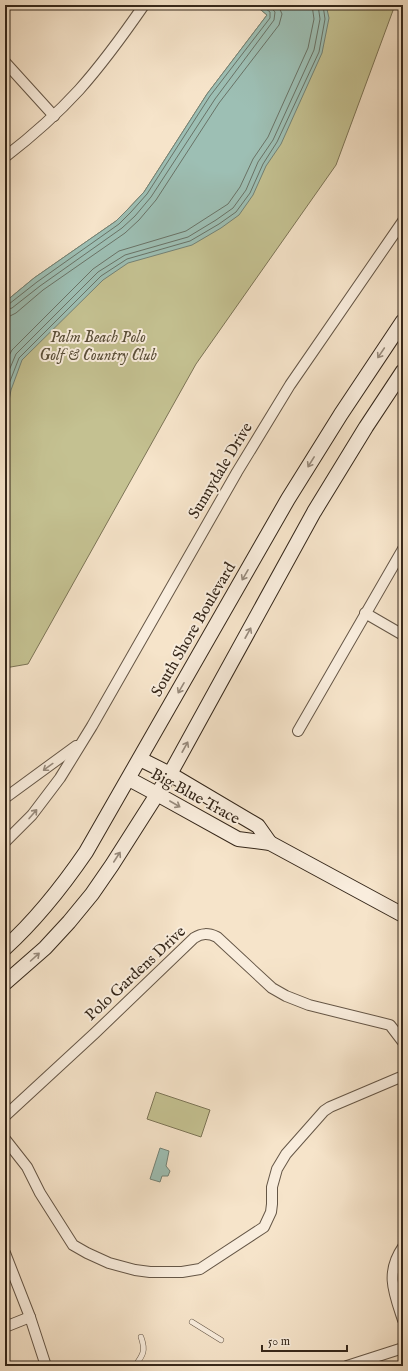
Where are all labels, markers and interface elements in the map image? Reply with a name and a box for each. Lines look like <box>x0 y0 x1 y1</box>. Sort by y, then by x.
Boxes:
park label: Palm Beach Polo Golf & Country Club <box>39 328 158 366</box>
one-way arrow <box>377 347 385 358</box>
street label: Sunnydale Drive <box>184 419 258 523</box>
one-way arrow <box>306 456 314 468</box>
street label: South Shore Boulevard <box>147 559 241 701</box>
one-way arrow <box>241 569 249 581</box>
one-way arrow <box>244 627 252 639</box>
one-way arrow <box>177 682 184 694</box>
one-way arrow <box>182 741 190 753</box>
one-way arrow <box>43 763 54 771</box>
street label: Big Blue Trace <box>147 764 243 830</box>
one-way arrow <box>169 801 181 809</box>
one-way arrow <box>28 809 37 819</box>
one-way arrow <box>113 851 121 863</box>
street label: Polo Gardens Drive <box>82 922 190 1026</box>
one-way arrow <box>29 953 40 962</box>
scale bar <box>262 1327 347 1353</box>
text: 50 m <box>268 1334 290 1349</box>

